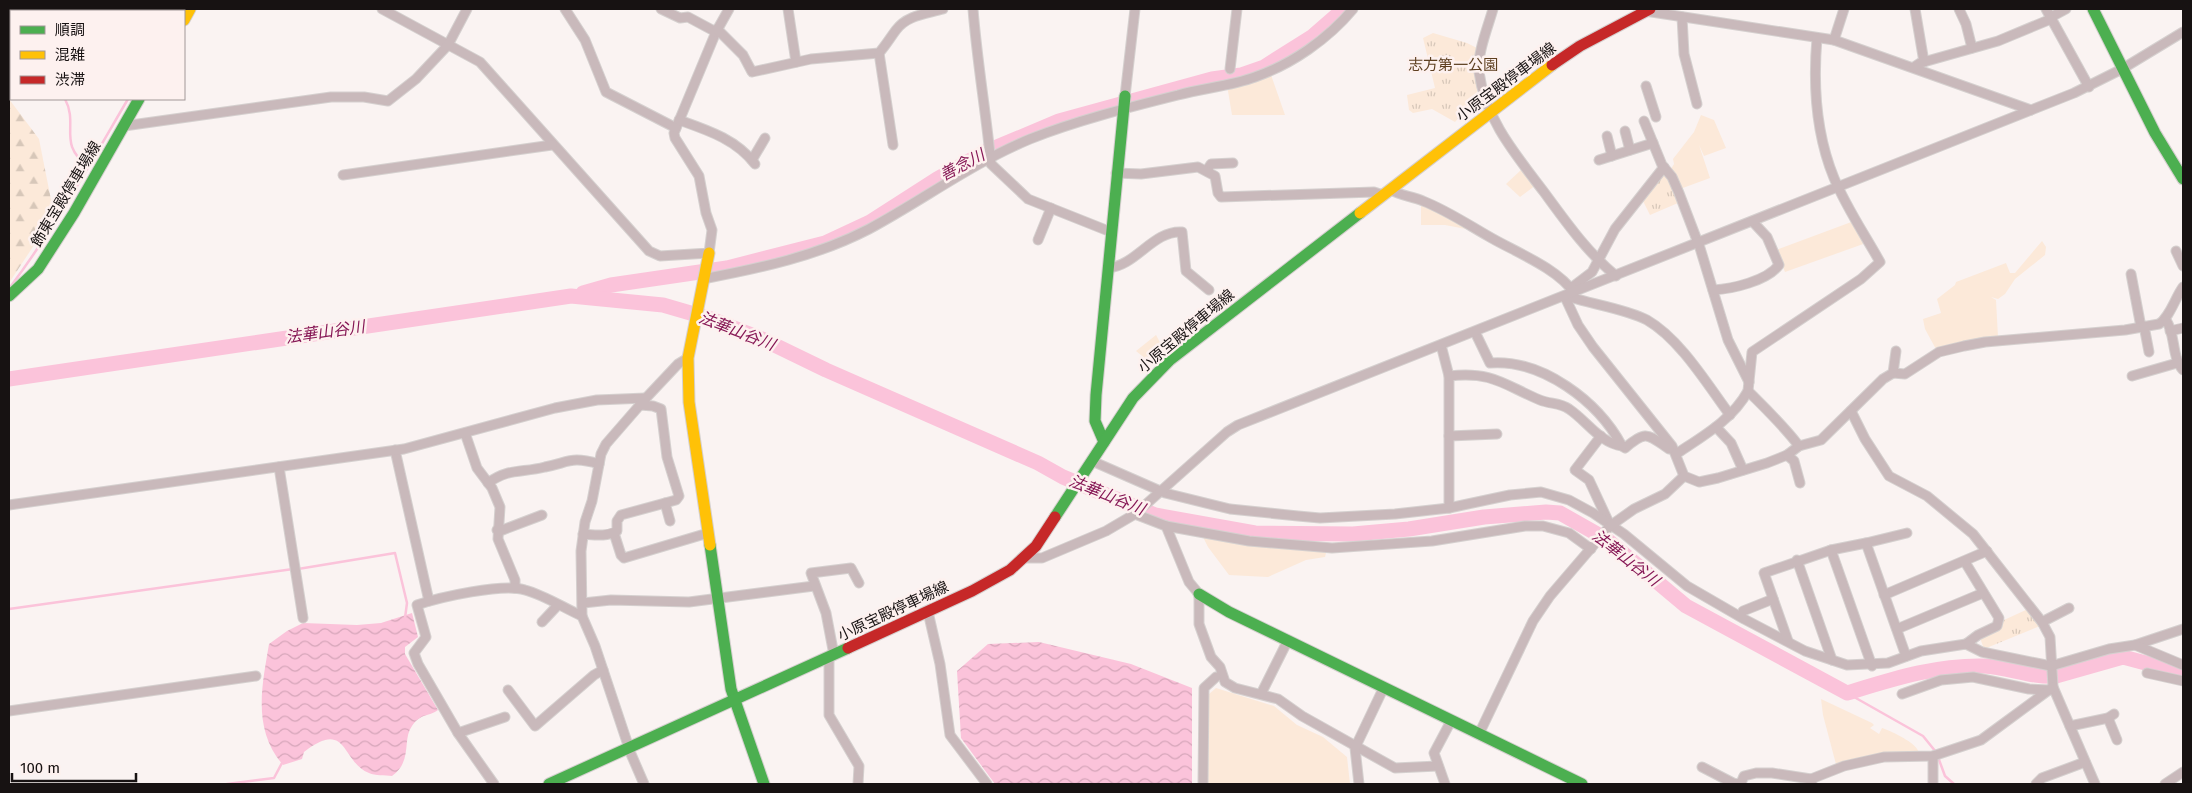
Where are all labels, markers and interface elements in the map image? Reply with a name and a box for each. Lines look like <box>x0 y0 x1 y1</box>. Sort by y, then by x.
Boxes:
legend <box>10 10 185 100</box>
text: 順調 <box>55 21 85 39</box>
street label: 小原宝殿停車場線 <box>1453 39 1559 125</box>
text: 混雑 <box>55 46 85 64</box>
park label: 志方第一公園 <box>1408 56 1498 74</box>
text: 渋滞 <box>55 71 85 89</box>
street label: 飾東宝殿停車場線 <box>27 138 105 250</box>
water label: 善念川 <box>936 144 989 185</box>
street label: 小原宝殿停車場線 <box>1134 286 1238 376</box>
water label: 法華山谷川 <box>696 308 780 355</box>
water label: 法華山谷川 <box>284 317 368 347</box>
water label: 法華山谷川 <box>1066 471 1149 520</box>
water label: 法華山谷川 <box>1589 526 1665 591</box>
street label: 小原宝殿停車場線 <box>835 577 951 645</box>
scale bar <box>12 750 136 782</box>
text: 100 m <box>20 759 60 777</box>

